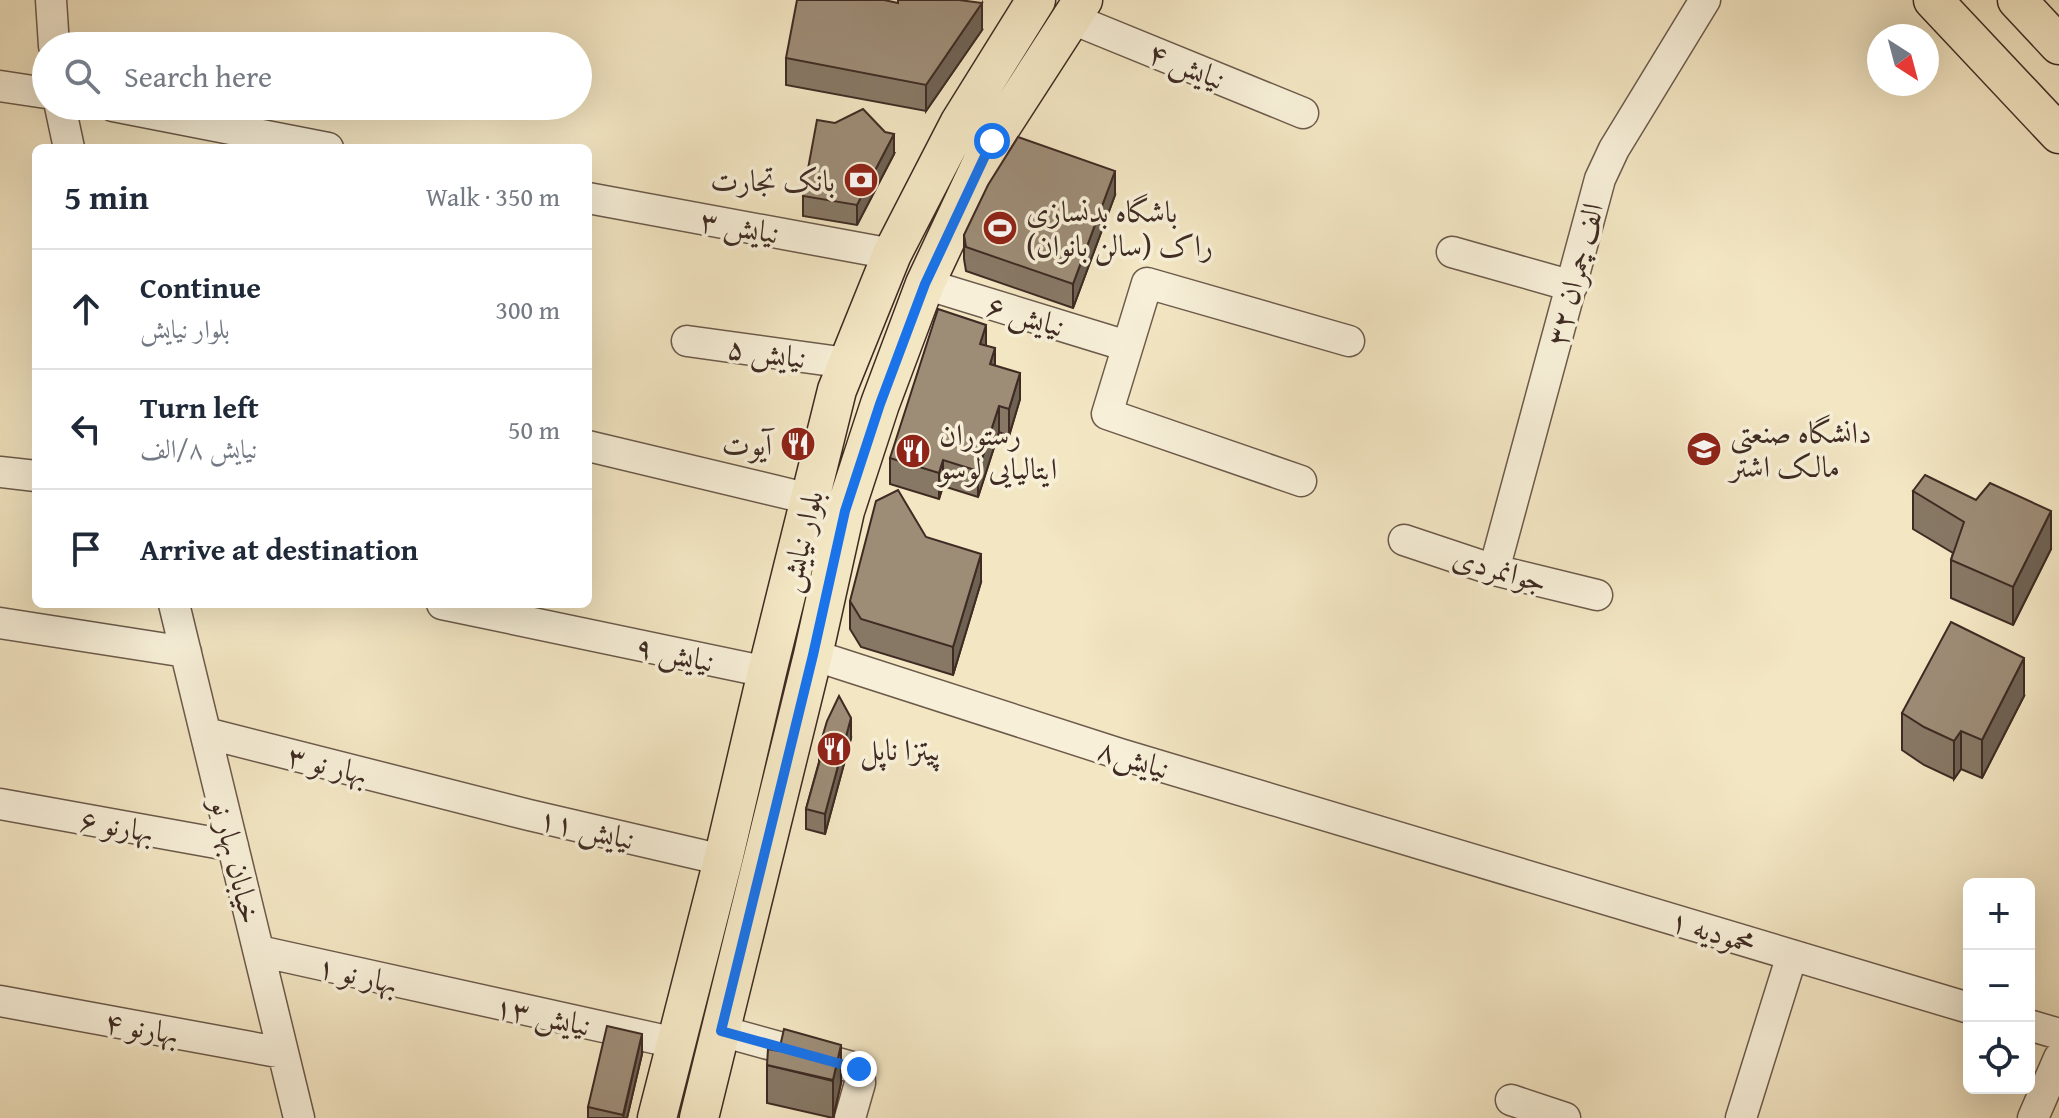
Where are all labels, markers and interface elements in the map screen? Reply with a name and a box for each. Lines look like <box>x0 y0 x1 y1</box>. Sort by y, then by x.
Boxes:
north arrow <box>1867 24 1939 96</box>
street label: نیایش ۴ <box>1142 30 1232 100</box>
search box <box>32 32 592 120</box>
icon: search <box>60 54 104 98</box>
text: Search here <box>124 54 272 98</box>
route start <box>974 123 1010 159</box>
place label: بانک تجارت <box>710 158 835 202</box>
bank icon: بانک تجارت <box>842 161 880 199</box>
text: 5 min <box>64 172 149 221</box>
text: Walk · 350 m <box>426 177 560 216</box>
place label: باشگاه بدنسازی راک (سالن بانوان) <box>1026 189 1213 267</box>
street label: نیایش ۳ <box>697 197 783 255</box>
street label: ۳۲ الف چمران <box>1534 198 1614 350</box>
sports icon: باشگاه بدنسازی راک (سالن بانوان) <box>981 209 1019 247</box>
text: Continue <box>140 265 261 309</box>
street label: نیایش ۶ <box>981 282 1071 348</box>
icon: ahead <box>64 287 108 331</box>
text: 300 m <box>495 290 560 329</box>
text: بلوار نیایش <box>140 309 230 348</box>
street label: نیایش ۵ <box>724 325 810 379</box>
text: Turn left <box>140 385 259 429</box>
icon: left <box>64 407 108 451</box>
text: 50 m <box>508 410 560 449</box>
place label: دانشگاه صنعتی مالک اشتر <box>1727 410 1872 488</box>
place label: رستوران ایتالیایی لوسو <box>936 412 1057 490</box>
place label: آیوت <box>722 422 775 466</box>
restaurant icon: آیوت <box>779 425 817 463</box>
text: نیایش ۸/الف <box>140 429 258 468</box>
school or university icon: دانشگاه صنعتی مالک اشتر <box>1685 430 1723 468</box>
restaurant icon: رستوران ایتالیایی لوسو <box>894 432 932 470</box>
street label: بلوار نیایش <box>766 485 834 597</box>
icon: arrive <box>64 527 108 571</box>
text: Arrive at destination <box>140 527 418 571</box>
street label: جوانمردی <box>1448 535 1552 603</box>
street label: نیایش ۹ <box>631 623 719 683</box>
street label: نیایش۸ <box>1093 726 1175 790</box>
place label: پیتزا ناپل <box>860 727 941 772</box>
restaurant icon: پیتزا ناپل <box>815 730 853 768</box>
street label: ۳ بهار نو <box>283 733 373 795</box>
street label: خیابان بهار نو <box>199 791 274 928</box>
street label: نیایش ۱۱ <box>535 796 639 860</box>
street label: ۶ بهارنو <box>76 797 158 853</box>
map controls <box>1963 878 2035 1094</box>
button: + <box>1963 878 2035 950</box>
street label: ۱ محمودیه <box>1665 897 1761 965</box>
street label: ۱ بهار نو <box>313 943 403 1005</box>
button: − <box>1963 950 2035 1022</box>
street label: نیایش ۱۳ <box>491 983 595 1047</box>
street label: ۴ بهارنو <box>101 999 183 1055</box>
button: locate <box>1963 1022 2035 1094</box>
route end <box>841 1051 877 1087</box>

